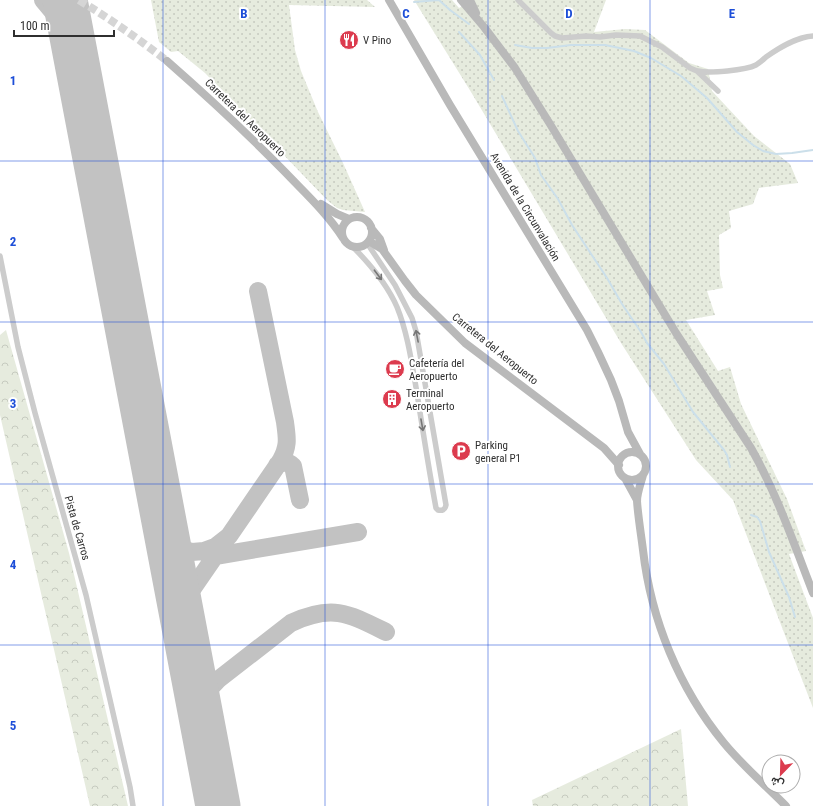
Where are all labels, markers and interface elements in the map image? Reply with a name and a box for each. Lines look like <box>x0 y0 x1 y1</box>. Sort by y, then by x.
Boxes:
text: B <box>240 6 248 21</box>
text: C <box>402 6 410 21</box>
text: D <box>565 6 573 21</box>
text: E <box>729 6 736 21</box>
scale bar <box>14 12 114 38</box>
text: 100 m <box>20 19 50 33</box>
restaurant icon: V Pino <box>338 29 360 51</box>
place label: V Pino <box>363 34 392 47</box>
text: 1 <box>10 73 16 88</box>
street label: Carretera del Aeropuerto <box>202 76 288 160</box>
street label: Avenida de la Circunvalación <box>487 150 563 264</box>
text: 2 <box>10 234 17 249</box>
one-way arrow <box>374 270 382 281</box>
street label: Carretera del Aeropuerto <box>449 310 541 388</box>
one-way arrow <box>413 329 421 342</box>
place label: Cafetería del Aeropuerto <box>409 357 464 383</box>
cafe icon: Cafetería del Aeropuerto <box>384 358 406 380</box>
place label: Terminal Aeropuerto <box>406 387 455 413</box>
building icon: Terminal Aeropuerto <box>381 388 403 410</box>
text: 3 <box>10 396 16 411</box>
one-way arrow <box>418 418 426 431</box>
place label: Parking general P1 <box>475 439 521 465</box>
parking icon: Parking general P1 <box>450 440 472 462</box>
street label: Pista de Carros <box>62 494 92 562</box>
text: 4 <box>10 557 17 572</box>
text: 5 <box>10 718 17 733</box>
north arrow <box>761 754 801 794</box>
text: ش <box>769 774 786 791</box>

